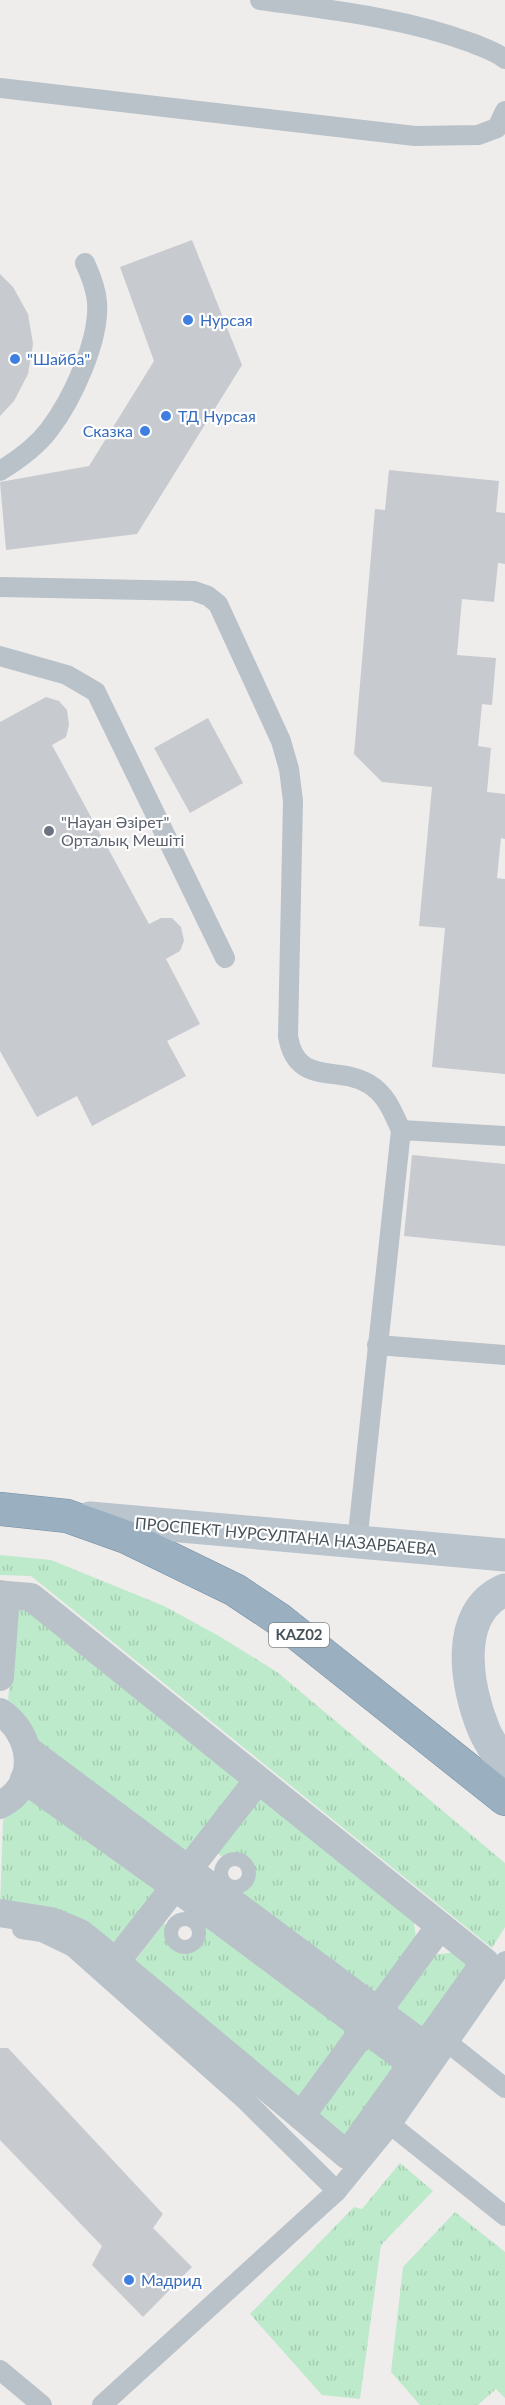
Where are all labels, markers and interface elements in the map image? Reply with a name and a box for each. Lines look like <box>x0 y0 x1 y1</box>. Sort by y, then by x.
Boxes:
place label: Нурсая <box>200 310 253 329</box>
marker: Нурсая <box>181 313 195 327</box>
place label: "Шайба" <box>27 349 90 368</box>
marker: "Шайба" <box>8 352 22 366</box>
place label: ТД Нурсая <box>178 406 256 425</box>
marker: ТД Нурсая <box>159 409 173 423</box>
place label: Сказка <box>83 421 133 440</box>
marker: Сказка <box>138 424 152 438</box>
place label: "Науан Әзірет" Орталық Мешіті <box>61 812 184 849</box>
marker: "Науан Әзірет" Орталық Мешіті <box>42 824 56 838</box>
street label: ПРОСПЕКТ НУРСУЛТАНА НАЗАРБАЕВА <box>134 1513 438 1558</box>
road number: KАZ02 <box>269 1623 329 1647</box>
place label: Мадрид <box>141 2270 202 2289</box>
marker: Мадрид <box>122 2273 136 2287</box>

